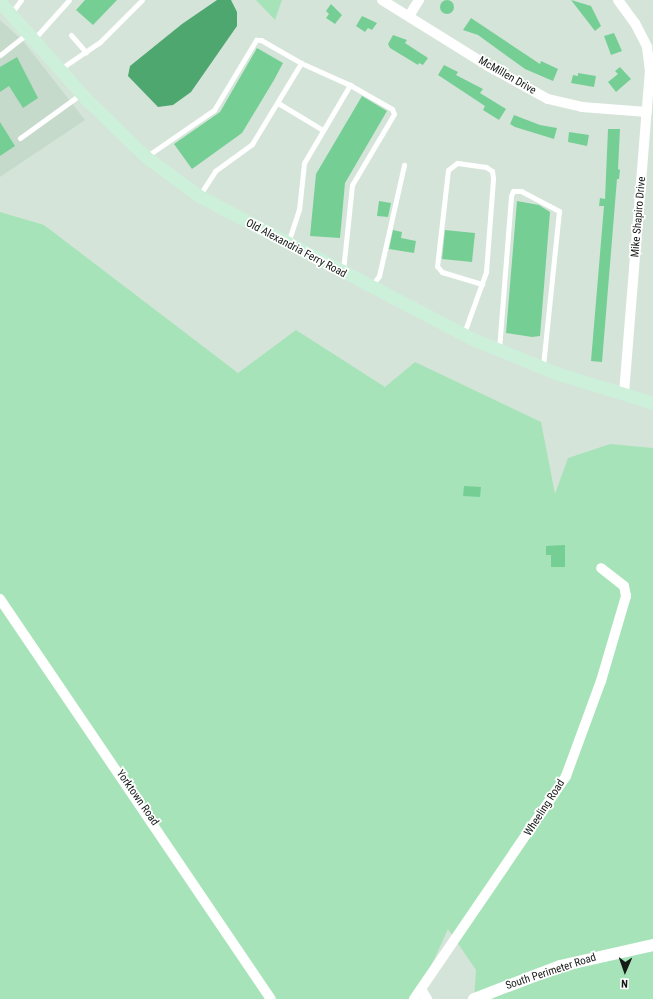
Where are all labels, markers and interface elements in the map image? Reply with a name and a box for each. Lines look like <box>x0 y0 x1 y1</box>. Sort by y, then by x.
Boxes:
street label: McMillen Drive <box>476 54 538 98</box>
street label: Mike Shapiro Drive <box>629 176 649 258</box>
street label: Old Alexandria Ferry Road <box>243 217 349 281</box>
street label: Yorktown Road <box>113 768 161 828</box>
street label: Wheeling Road <box>522 777 568 839</box>
street label: South Perimeter Road <box>504 951 598 993</box>
north arrow <box>605 951 645 991</box>
text: N <box>621 977 628 990</box>

